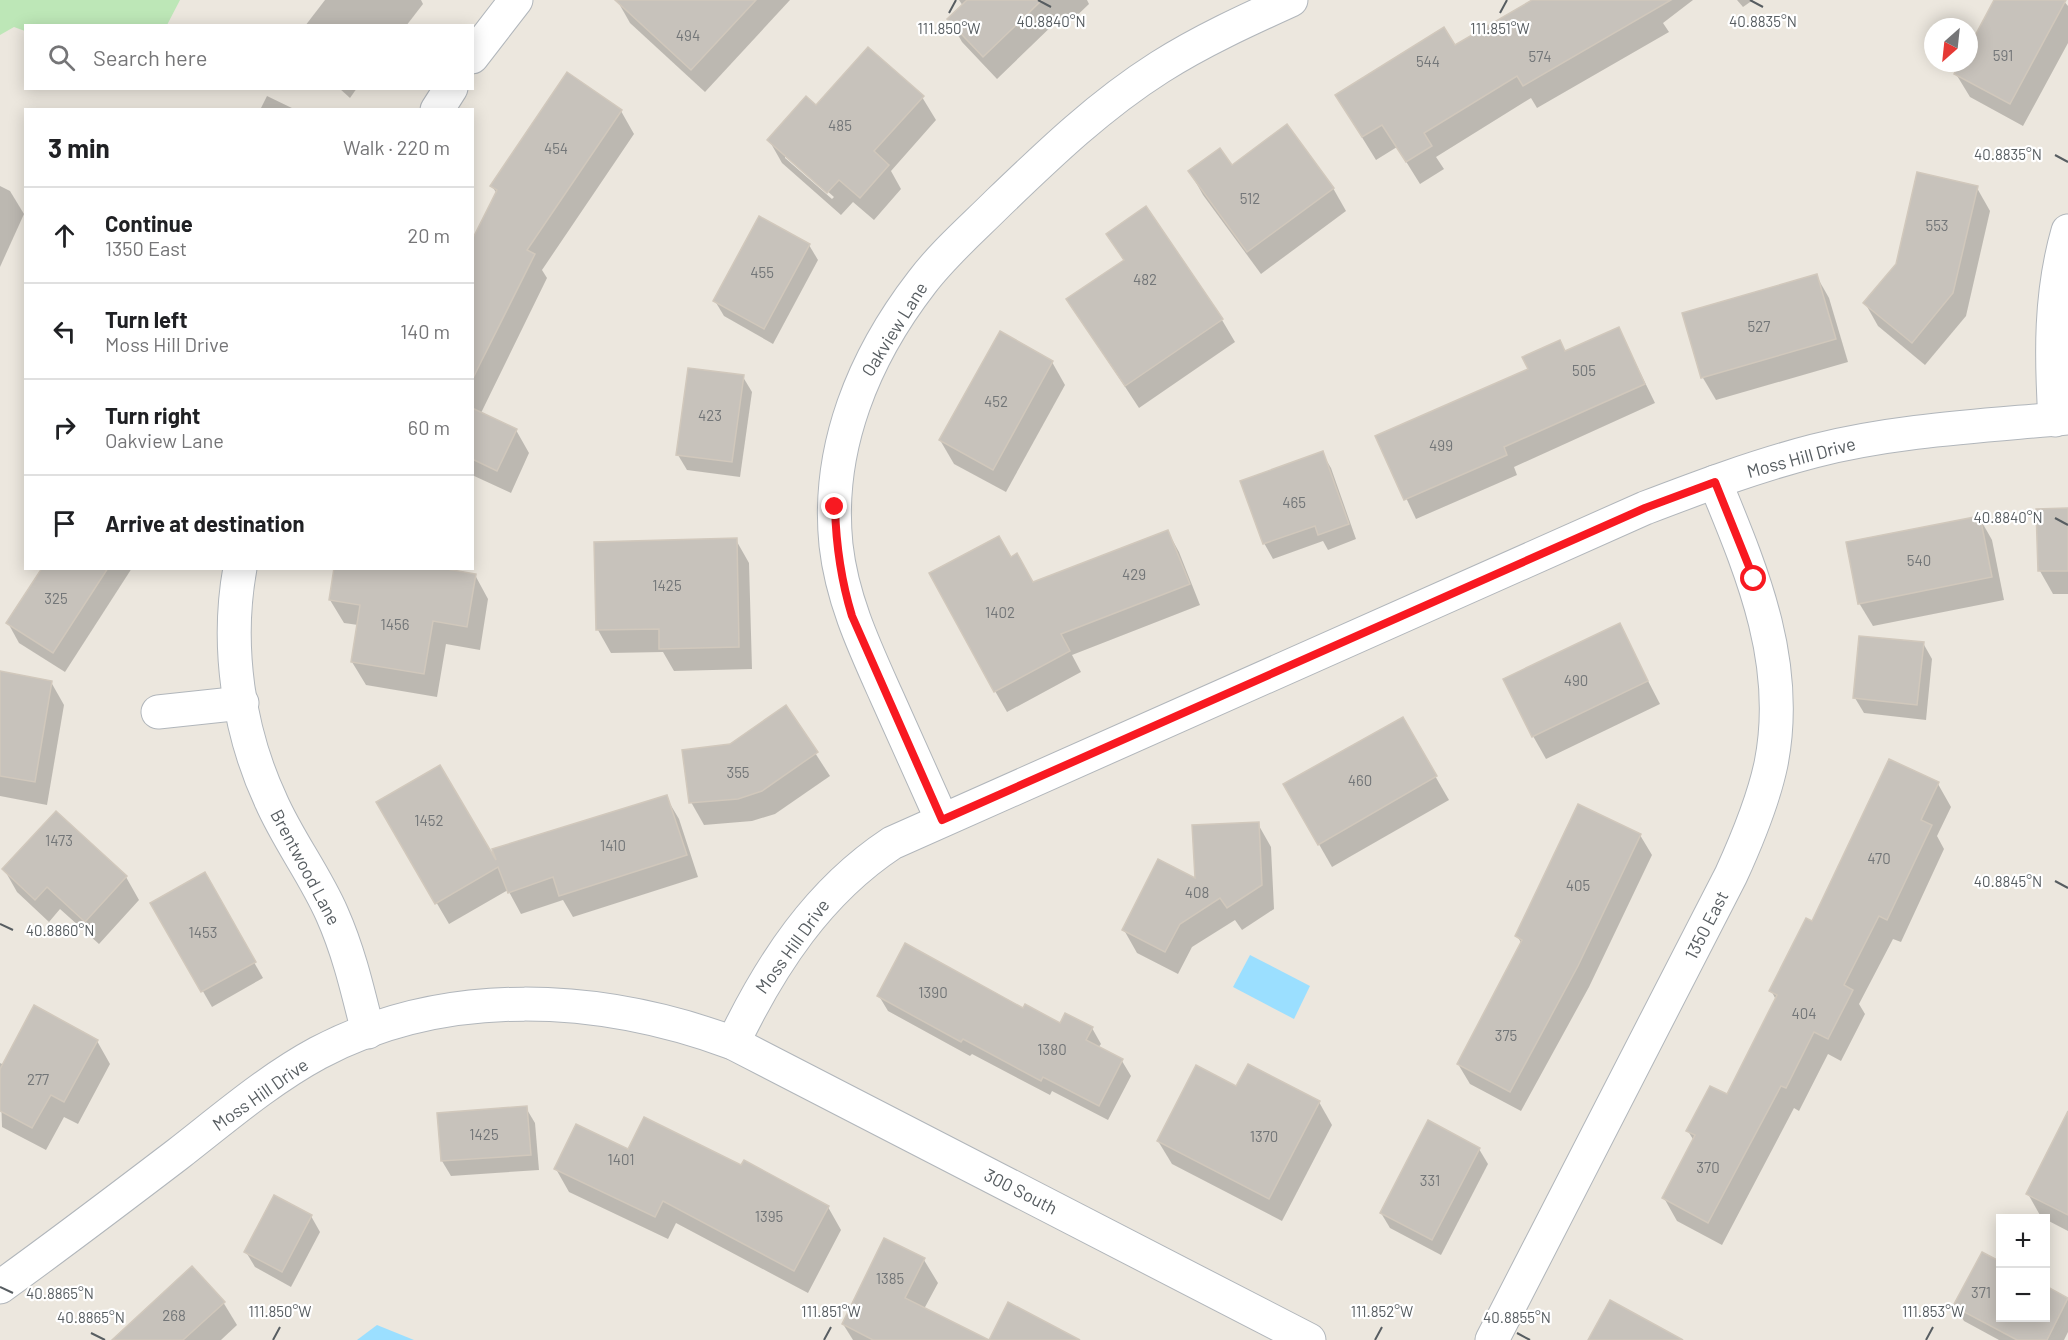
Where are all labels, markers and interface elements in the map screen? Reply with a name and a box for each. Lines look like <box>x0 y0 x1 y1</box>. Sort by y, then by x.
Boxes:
text: 40.8840°N <box>1016 12 1086 30</box>
text: 40.8835°N <box>1729 12 1797 30</box>
north arrow <box>1924 18 1978 72</box>
text: 111.850°W <box>918 19 980 37</box>
text: 111.851°W <box>1470 19 1530 37</box>
search box <box>24 24 474 90</box>
house number: 494 <box>676 26 700 44</box>
icon: search <box>45 41 78 74</box>
text: Search here <box>93 44 207 70</box>
house number: 591 <box>1993 46 2013 64</box>
house number: 574 <box>1528 47 1552 65</box>
house number: 544 <box>1416 52 1440 70</box>
house number: 485 <box>828 116 852 134</box>
text: 3 min <box>48 132 110 163</box>
text: Walk · 220 m <box>343 135 450 159</box>
house number: 454 <box>544 139 568 157</box>
text: 40.8835°N <box>1974 145 2042 163</box>
house number: 512 <box>1240 189 1260 207</box>
text: Continue <box>105 210 193 236</box>
house number: 553 <box>1925 216 1949 234</box>
icon: ahead <box>48 219 81 252</box>
text: 20 m <box>407 223 450 247</box>
text: 1350 East <box>105 236 187 260</box>
house number: 455 <box>750 263 774 281</box>
house number: 482 <box>1133 270 1157 288</box>
street label: Oakview Lane <box>856 278 932 380</box>
text: Turn left <box>105 306 188 332</box>
icon: left <box>48 315 81 348</box>
house number: 527 <box>1748 317 1770 335</box>
text: 140 m <box>400 319 450 343</box>
text: Moss Hill Drive <box>105 332 229 356</box>
house number: 505 <box>1572 361 1596 379</box>
house number: 452 <box>984 392 1008 410</box>
text: Turn right <box>105 402 200 428</box>
house number: 423 <box>698 406 722 424</box>
icon: right <box>48 411 81 444</box>
text: 60 m <box>408 415 450 439</box>
text: Oakview Lane <box>105 428 224 452</box>
street label: Moss Hill Drive <box>1744 432 1858 482</box>
house number: 499 <box>1429 436 1453 454</box>
route end <box>821 493 847 519</box>
house number: 465 <box>1282 493 1306 511</box>
icon: arrive <box>48 507 81 540</box>
text: 40.8840°N <box>1973 508 2043 526</box>
text: Arrive at destination <box>105 510 304 536</box>
house number: 540 <box>1907 551 1931 569</box>
house number: 429 <box>1122 565 1146 583</box>
route start <box>1740 565 1766 591</box>
house number: 1425 <box>652 576 682 594</box>
house number: 325 <box>44 589 68 607</box>
house number: 1402 <box>985 603 1015 621</box>
house number: 1456 <box>381 615 409 633</box>
house number: 490 <box>1564 671 1588 689</box>
house number: 355 <box>726 763 750 781</box>
house number: 460 <box>1348 771 1372 789</box>
street label: Brentwood Lane <box>266 805 346 929</box>
house number: 1452 <box>414 811 444 829</box>
house number: 1473 <box>45 831 73 849</box>
house number: 1410 <box>600 836 626 854</box>
house number: 470 <box>1867 849 1891 867</box>
text: 40.8845°N <box>1974 872 2042 890</box>
house number: 405 <box>1566 876 1590 894</box>
house number: 408 <box>1185 883 1209 901</box>
street label: 1350 East <box>1679 887 1733 963</box>
street label: Moss Hill Drive <box>750 894 834 998</box>
text: 40.8860°N <box>26 921 94 939</box>
house number: 1453 <box>189 923 217 941</box>
house number: 1390 <box>918 983 948 1001</box>
house number: 404 <box>1791 1004 1817 1022</box>
house number: 375 <box>1495 1026 1517 1044</box>
house number: 1380 <box>1037 1040 1067 1058</box>
street label: Moss Hill Drive <box>208 1053 312 1135</box>
house number: 277 <box>27 1070 49 1088</box>
house number: 1425 <box>469 1125 499 1143</box>
house number: 1370 <box>1250 1127 1278 1145</box>
house number: 1401 <box>608 1150 634 1168</box>
house number: 370 <box>1696 1158 1720 1176</box>
street label: 300 South <box>981 1163 1061 1219</box>
house number: 331 <box>1420 1171 1440 1189</box>
house number: 1395 <box>755 1207 783 1225</box>
map controls <box>1996 1214 2050 1322</box>
button: + <box>1996 1214 2050 1268</box>
button: − <box>1996 1268 2050 1322</box>
house number: 1385 <box>876 1269 904 1287</box>
house number: 371 <box>1971 1283 1991 1301</box>
text: 40.8865°N <box>26 1284 94 1302</box>
text: 111.850°W <box>249 1302 311 1320</box>
text: 111.851°W <box>801 1302 861 1320</box>
text: 111.852°W <box>1351 1302 1413 1320</box>
text: 111.853°W <box>1902 1302 1964 1320</box>
house number: 268 <box>162 1306 186 1324</box>
text: 40.8865°N <box>57 1308 125 1326</box>
text: 40.8855°N <box>1483 1308 1551 1326</box>

